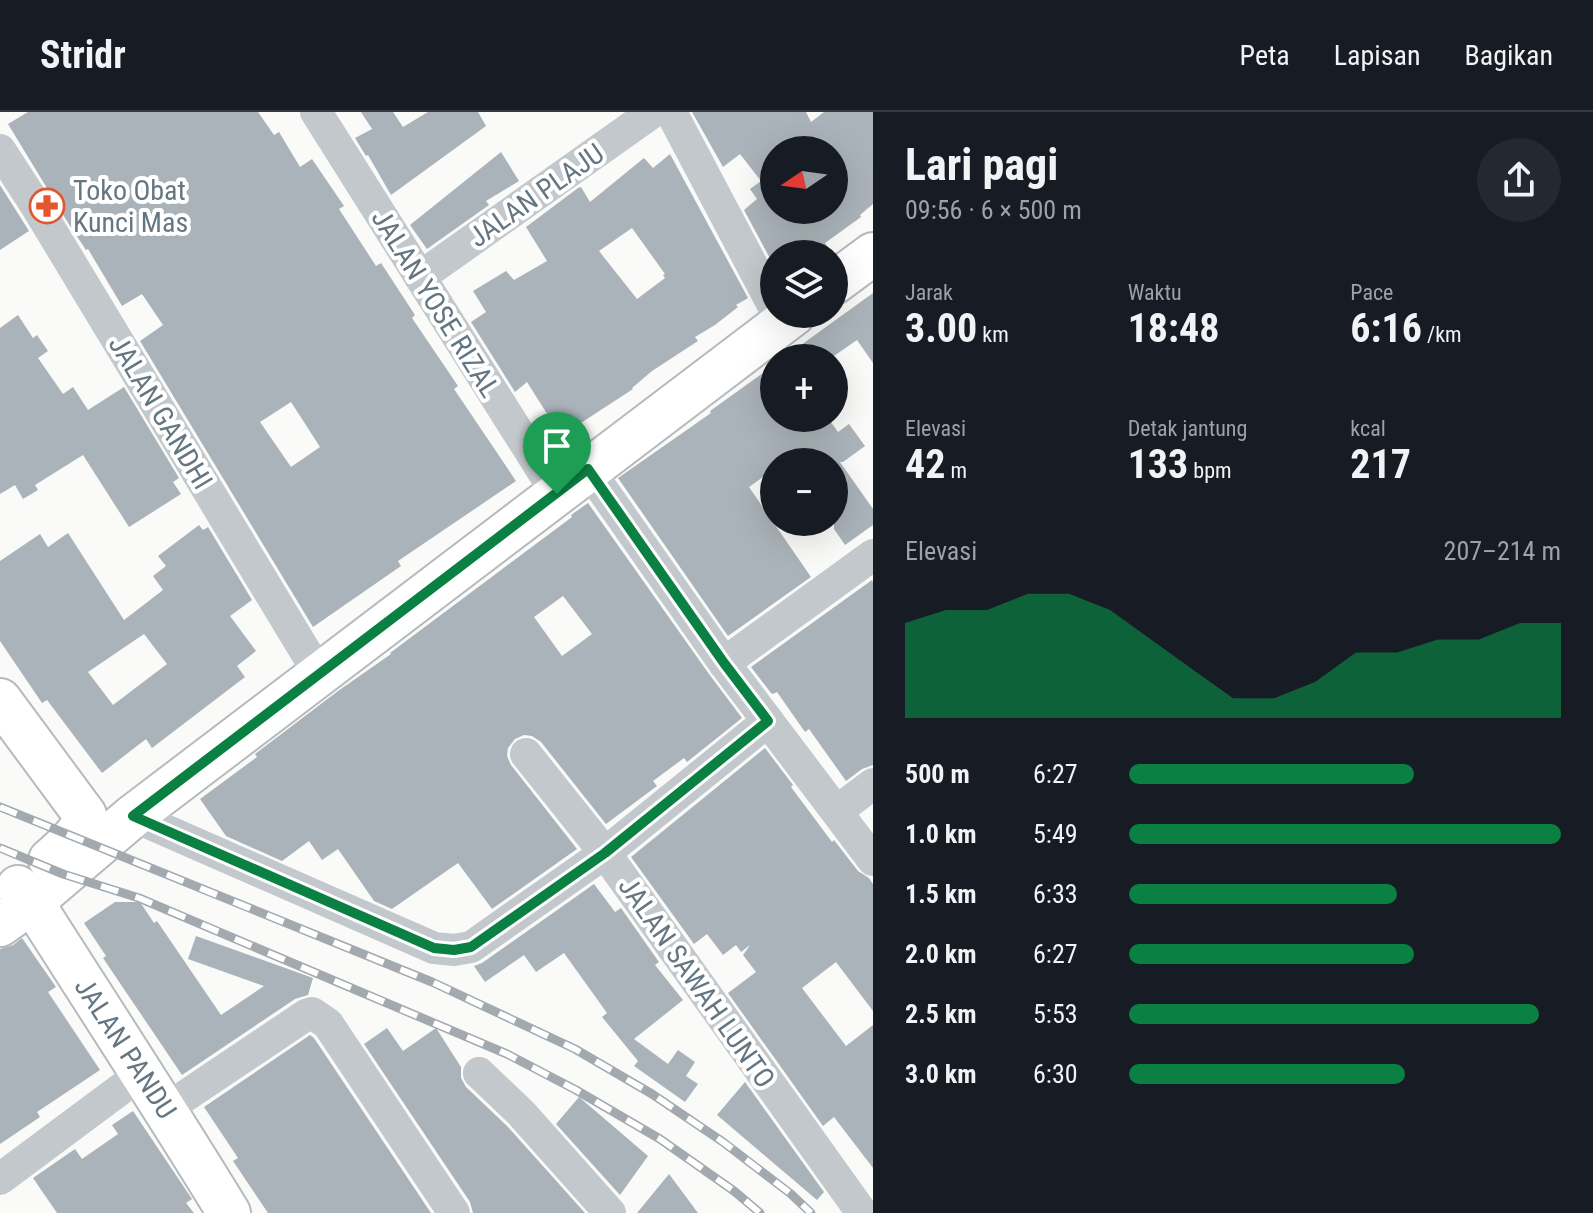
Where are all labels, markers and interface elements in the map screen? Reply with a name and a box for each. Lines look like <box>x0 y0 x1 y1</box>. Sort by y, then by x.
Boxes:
text: Stridr <box>40 33 126 77</box>
text: Peta <box>1240 39 1290 72</box>
text: Lapisan <box>1334 39 1420 72</box>
text: Bagikan <box>1464 39 1553 72</box>
north arrow <box>760 136 848 224</box>
map controls <box>760 136 848 536</box>
street label: JALAN PLAJU <box>462 137 610 254</box>
button: share <box>1477 138 1561 222</box>
text: Lari pagi <box>905 139 1058 191</box>
place label: Toko Obat Kunci Mas <box>73 174 188 239</box>
pharmacy icon: Toko Obat Kunci Mas <box>28 187 66 225</box>
text: 09:56 · 6 × 500 m <box>905 195 1082 225</box>
street label: JALAN YOSE RIZAL <box>365 203 507 403</box>
button: layers <box>760 240 848 328</box>
text: Jarak <box>905 280 953 305</box>
text: Waktu <box>1128 280 1182 305</box>
text: Pace <box>1350 280 1393 305</box>
text: 3.00 <box>905 305 977 352</box>
text: 18:48 <box>1128 305 1219 352</box>
text: 6:16 <box>1350 305 1422 352</box>
text: km <box>977 322 1009 347</box>
text: /km <box>1422 322 1462 347</box>
street label: JALAN GANDHI <box>102 330 219 495</box>
button: + <box>760 344 848 432</box>
pin <box>523 412 591 494</box>
text: Elevasi <box>905 416 966 441</box>
text: Detak jantung <box>1128 416 1247 441</box>
text: kcal <box>1350 416 1386 441</box>
icon: arrive <box>535 424 579 468</box>
text: 42 <box>905 441 945 488</box>
text: 133 <box>1128 441 1188 488</box>
text: 217 <box>1350 441 1411 488</box>
button: − <box>760 448 848 536</box>
text: m <box>945 458 967 483</box>
text: bpm <box>1188 458 1232 483</box>
text: Elevasi <box>905 536 977 566</box>
text: 207–214 m <box>1444 536 1561 566</box>
text: 500 m <box>905 759 970 789</box>
text: 6:27 <box>1033 759 1078 789</box>
text: 1.0 km <box>905 819 977 849</box>
text: 5:49 <box>1033 819 1078 849</box>
street label: JALAN SAWAH LUNTO <box>612 871 782 1094</box>
text: 1.5 km <box>905 879 977 909</box>
text: 6:33 <box>1033 879 1078 909</box>
text: 2.0 km <box>905 939 977 969</box>
text: 6:27 <box>1033 939 1078 969</box>
street label: JALAN PANDU <box>68 971 183 1125</box>
text: 2.5 km <box>905 999 977 1029</box>
text: 5:53 <box>1033 999 1078 1029</box>
text: 3.0 km <box>905 1059 977 1089</box>
text: 6:30 <box>1033 1059 1078 1089</box>

